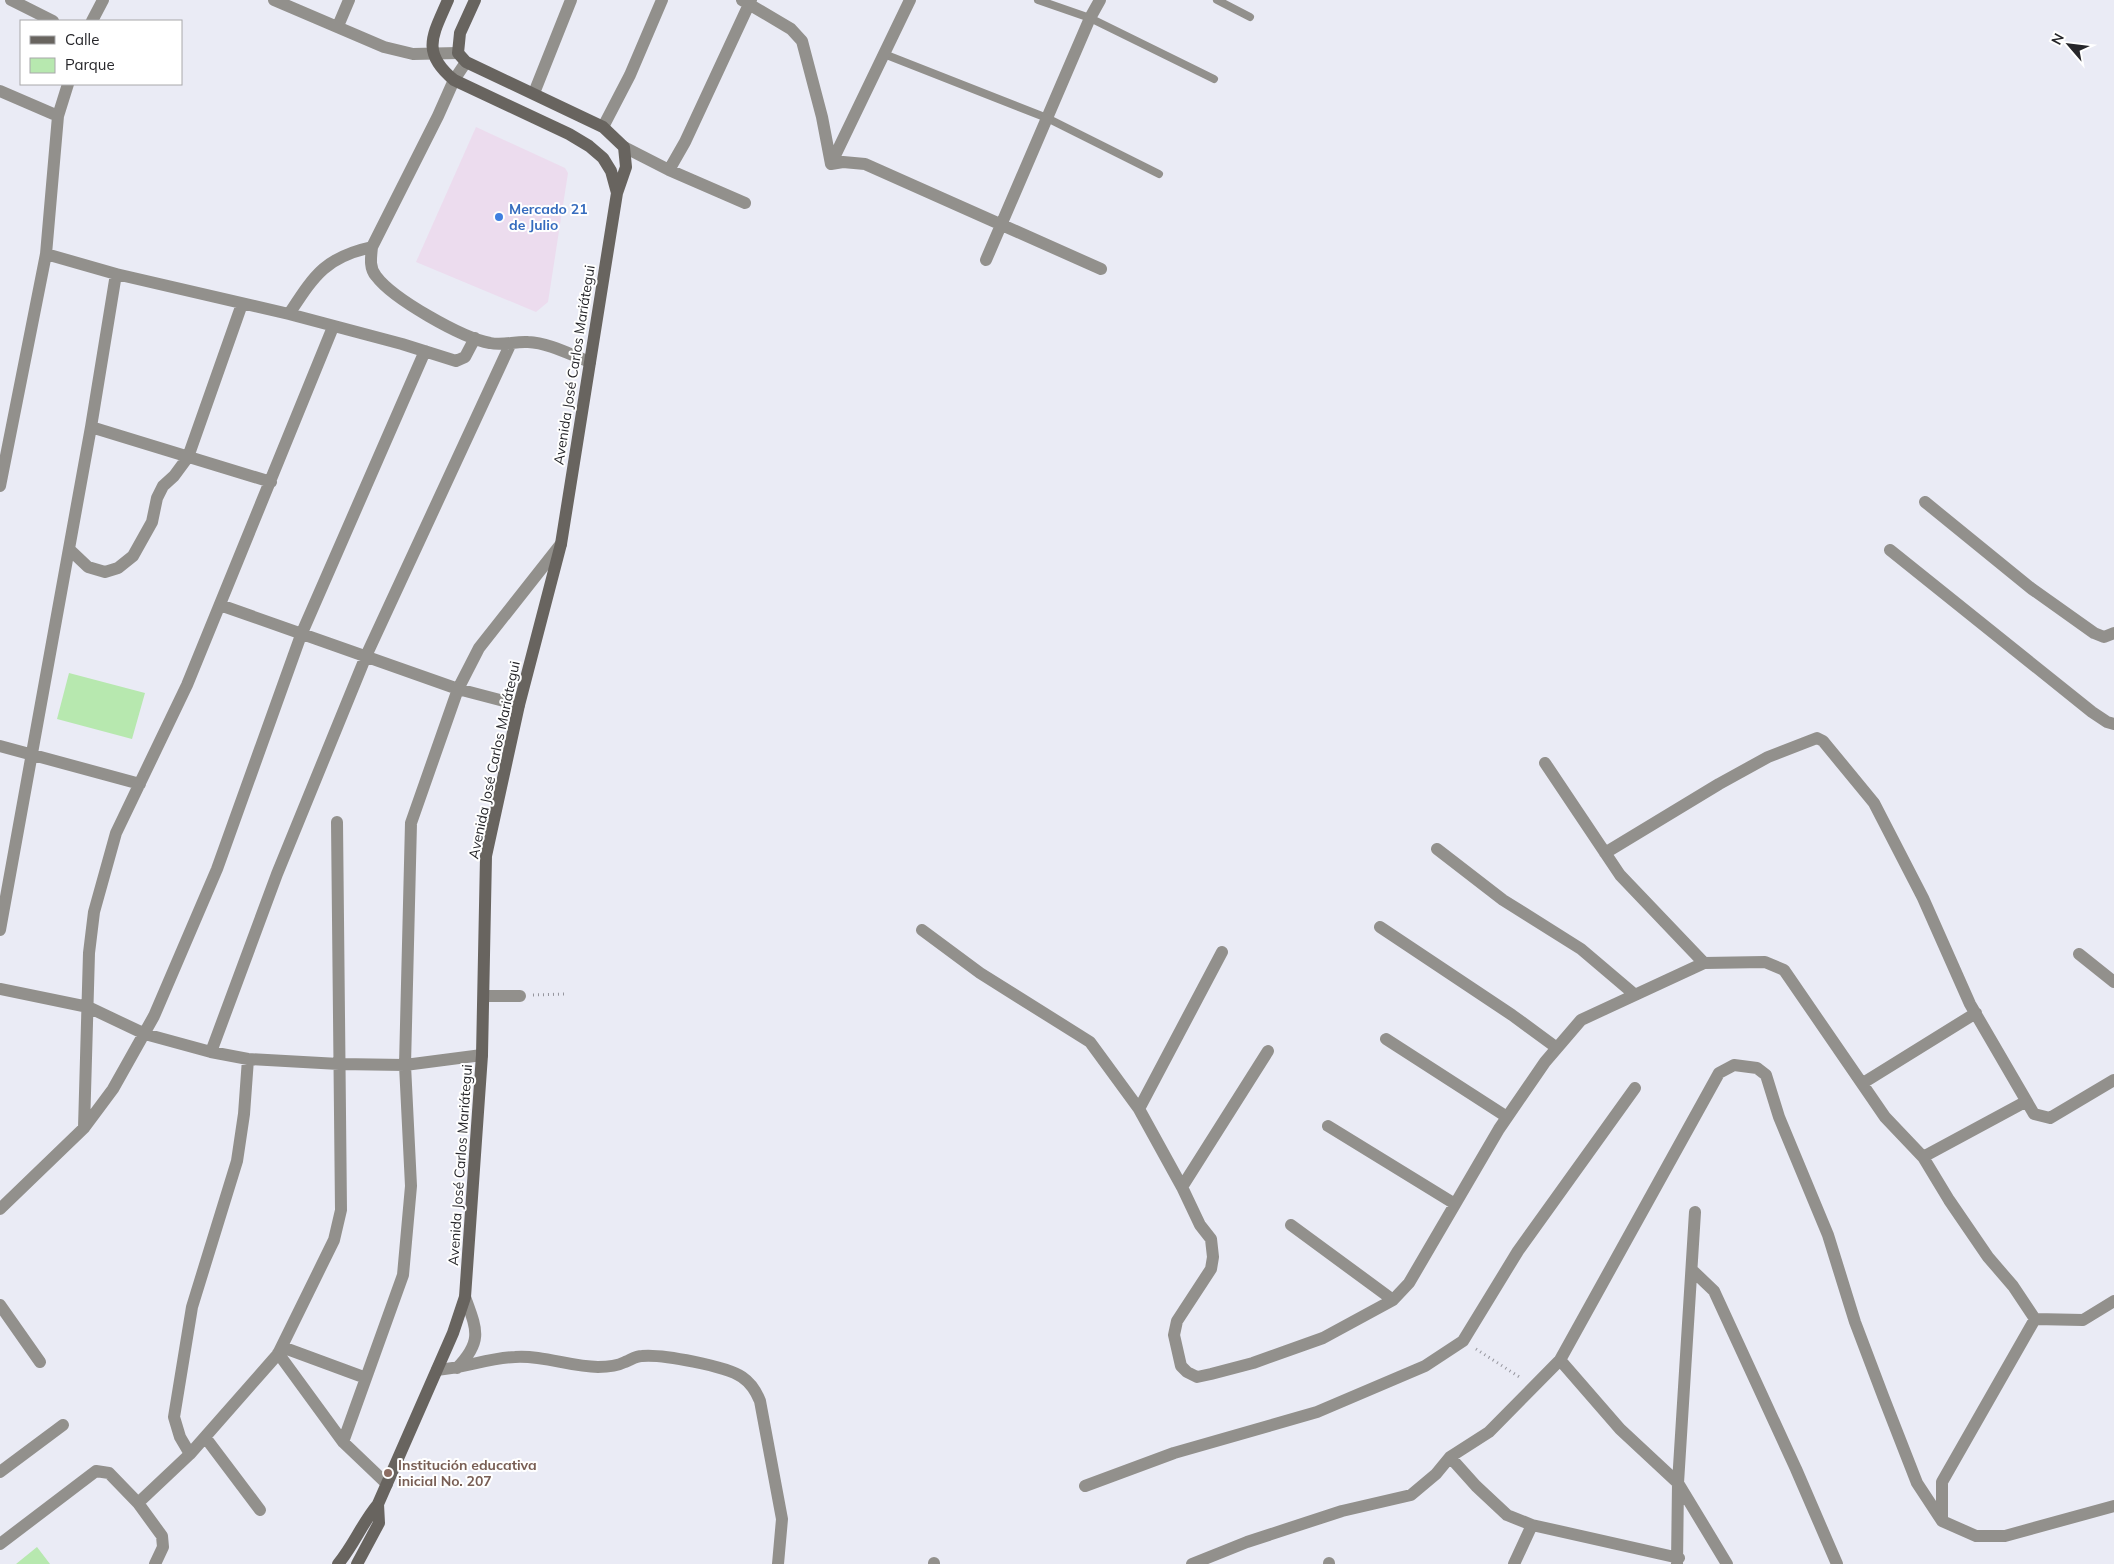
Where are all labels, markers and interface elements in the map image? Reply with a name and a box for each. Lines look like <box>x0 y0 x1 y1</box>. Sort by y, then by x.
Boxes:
legend <box>20 20 182 85</box>
north arrow <box>2044 20 2094 70</box>
text: Calle <box>65 30 99 49</box>
text: N <box>2047 30 2068 48</box>
text: Parque <box>65 55 115 74</box>
place label: Mercado 21 de Julio <box>509 200 588 234</box>
marker: Mercado 21 de Julio <box>493 211 505 223</box>
street label: Avenida José Carlos Mariátegui <box>549 264 599 466</box>
street label: Avenida José Carlos Mariátegui <box>464 659 524 861</box>
street label: Avenida José Carlos Mariátegui <box>444 1064 476 1266</box>
place label: Institución educativa inicial No. 207 <box>398 1456 537 1490</box>
marker: Institución educativa inicial No. 207 <box>382 1467 394 1479</box>

